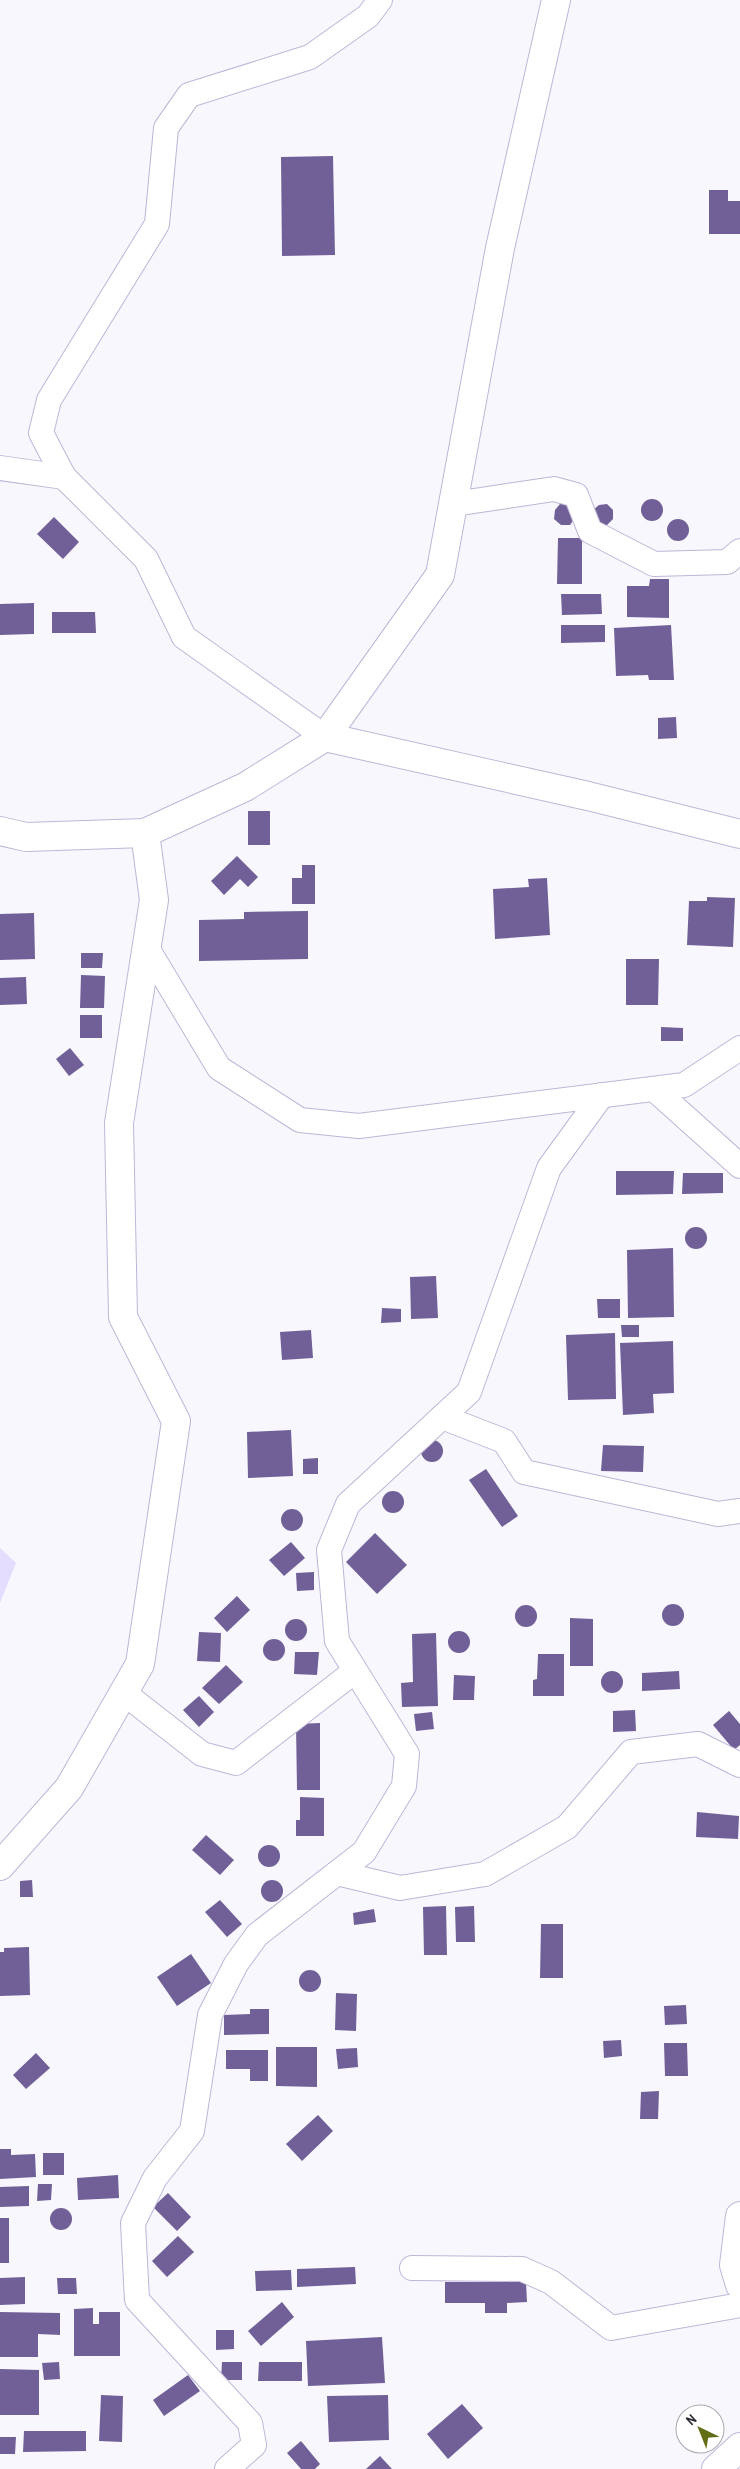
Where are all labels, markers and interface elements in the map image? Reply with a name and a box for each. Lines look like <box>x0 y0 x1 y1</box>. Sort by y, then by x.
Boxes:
north arrow <box>675 2404 725 2454</box>
text: N <box>682 2410 700 2429</box>

